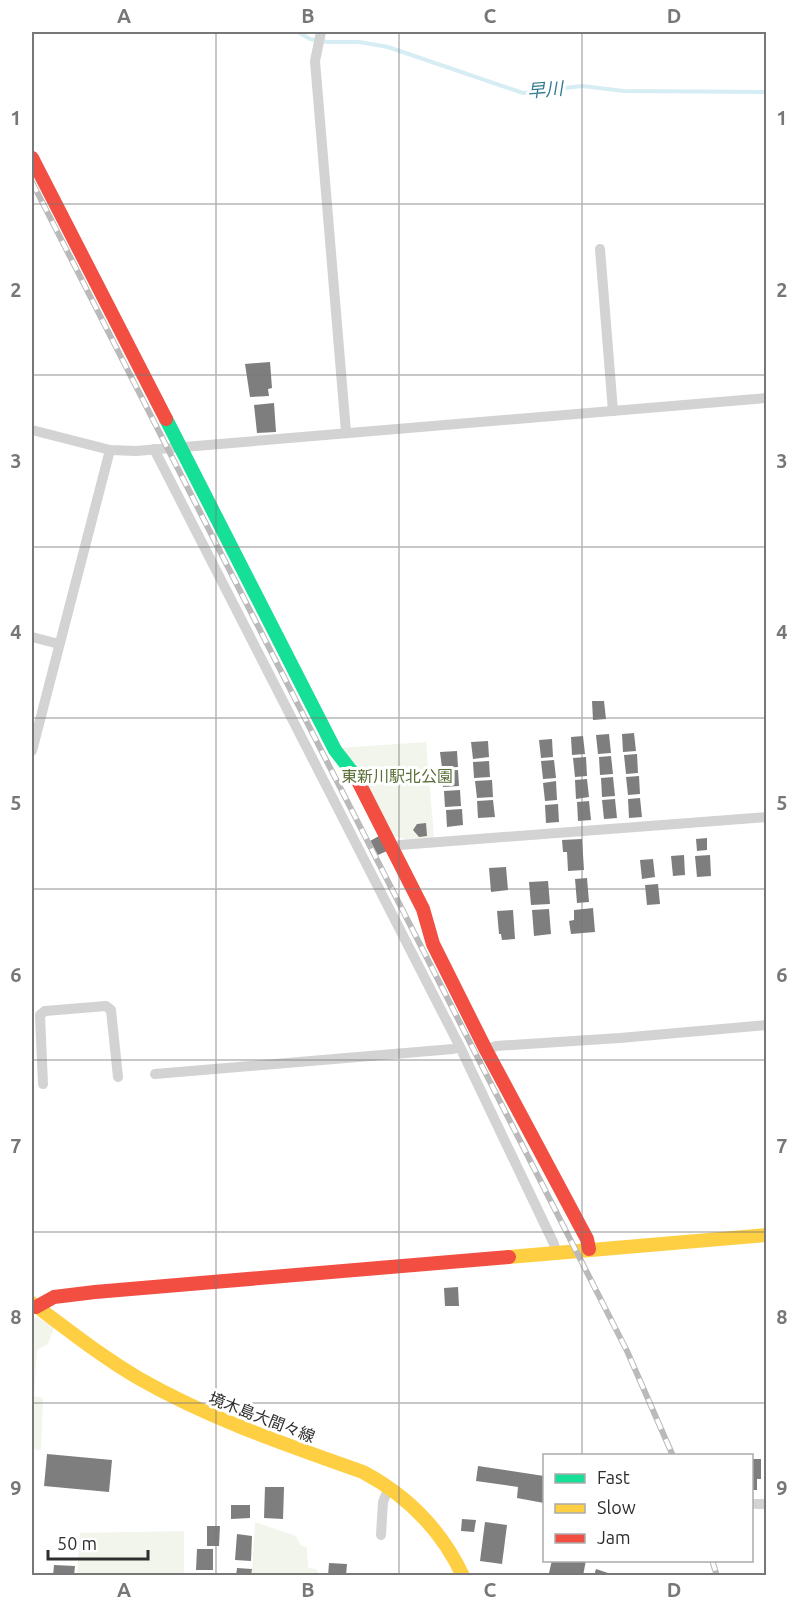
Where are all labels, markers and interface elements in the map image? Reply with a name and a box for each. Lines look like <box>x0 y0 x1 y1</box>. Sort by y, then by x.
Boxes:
text: A <box>117 4 131 27</box>
text: B <box>301 4 315 27</box>
text: C <box>484 4 497 27</box>
text: D <box>667 4 681 27</box>
water label: 早川 <box>526 77 566 101</box>
text: 1 <box>10 106 22 129</box>
text: 1 <box>776 106 788 129</box>
text: 2 <box>10 278 22 301</box>
text: 2 <box>776 278 788 301</box>
text: 3 <box>10 449 22 472</box>
text: 3 <box>776 449 788 472</box>
text: 4 <box>10 620 22 643</box>
text: 4 <box>776 620 788 643</box>
park label: 東新川駅北公園 <box>341 767 453 785</box>
text: 5 <box>10 791 22 814</box>
text: 5 <box>776 791 788 814</box>
text: 6 <box>10 963 22 986</box>
text: 6 <box>776 963 788 986</box>
text: 7 <box>10 1134 22 1157</box>
text: 7 <box>776 1134 788 1157</box>
text: 8 <box>10 1305 22 1328</box>
text: 8 <box>776 1305 788 1328</box>
street label: 境木島大間々線 <box>206 1389 318 1445</box>
legend <box>543 1454 753 1562</box>
text: Fast <box>597 1467 630 1487</box>
text: 9 <box>10 1476 22 1499</box>
text: 9 <box>776 1476 788 1499</box>
text: Slow <box>597 1497 636 1517</box>
scale bar <box>48 1523 148 1561</box>
text: Jam <box>597 1527 631 1547</box>
text: 50 m <box>57 1533 97 1553</box>
text: A <box>117 1578 131 1601</box>
text: B <box>301 1578 315 1601</box>
text: C <box>484 1578 497 1601</box>
text: D <box>667 1578 681 1601</box>

